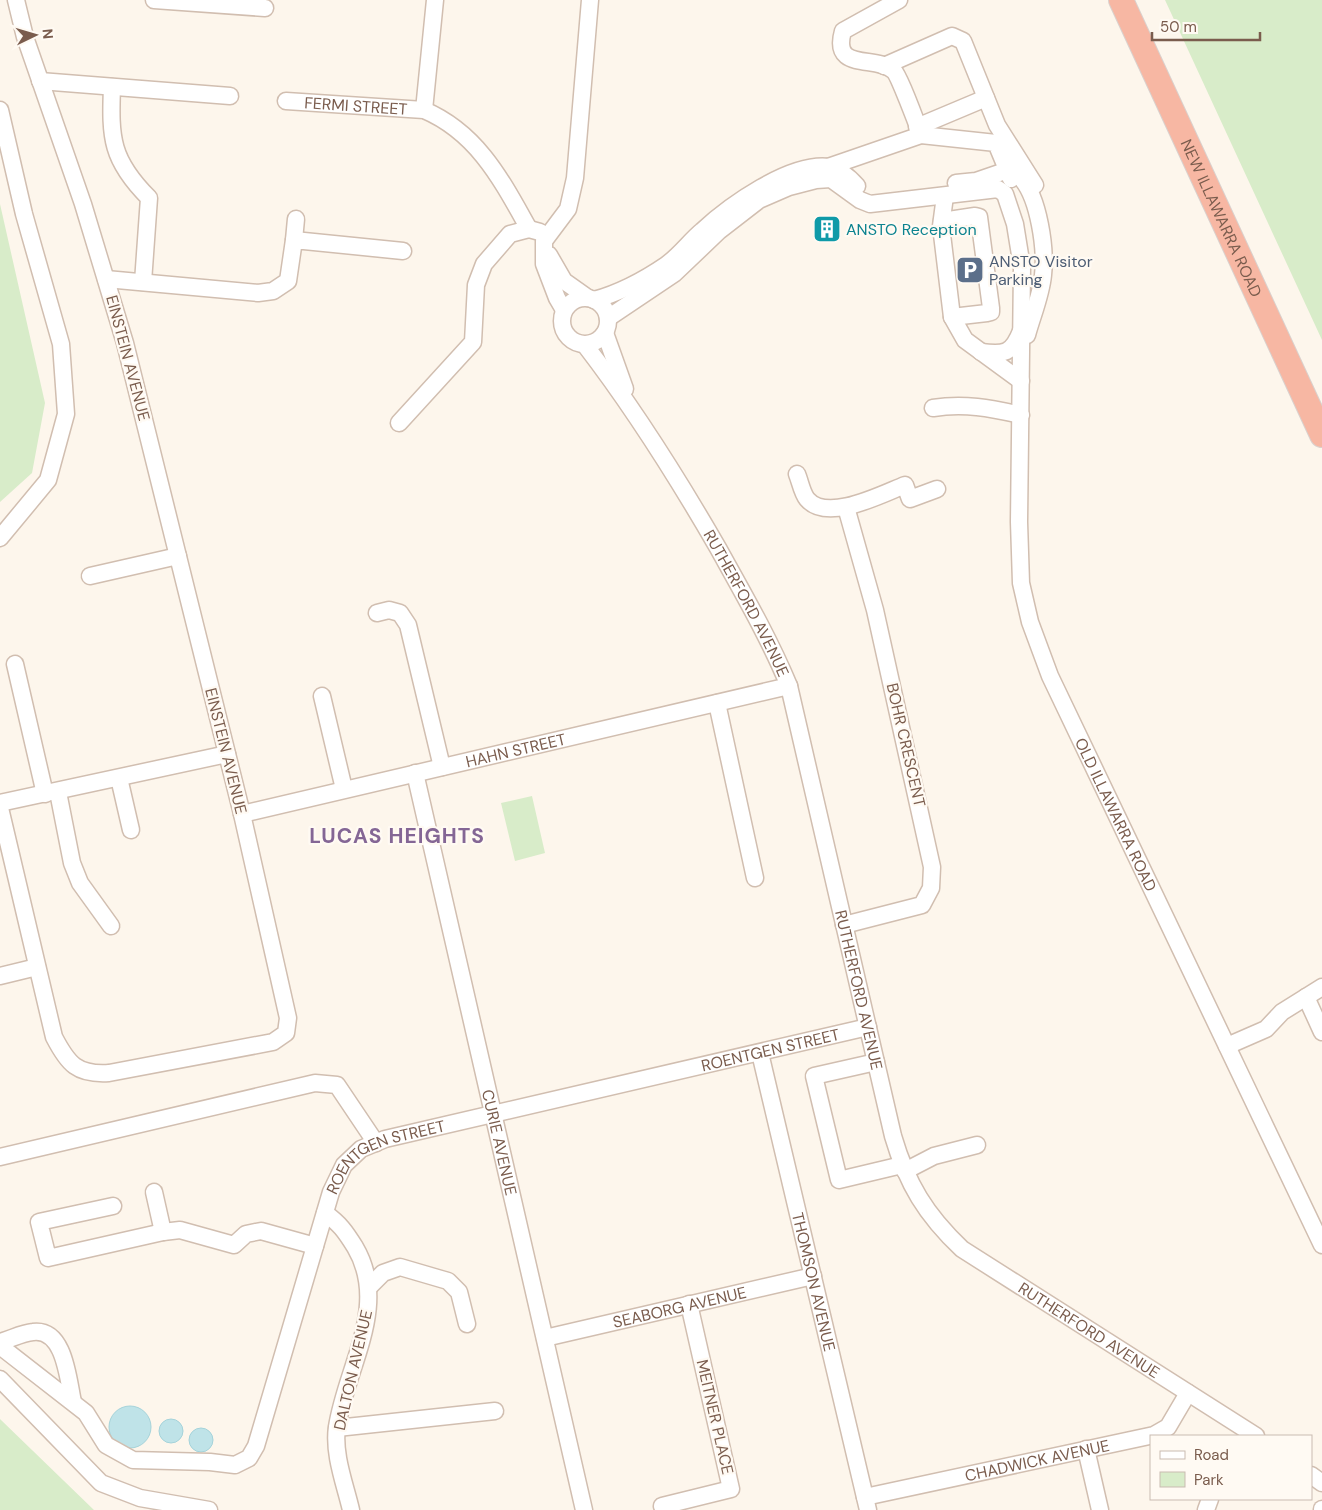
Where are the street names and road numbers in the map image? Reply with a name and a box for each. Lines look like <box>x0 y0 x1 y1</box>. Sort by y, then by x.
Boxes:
street label: FERMI STREET <box>304 92 408 119</box>
street label: NEW ILLAWARRA ROAD <box>1176 136 1267 300</box>
street label: EINSTEIN AVENUE <box>101 293 155 423</box>
street label: RUTHERFORD AVENUE <box>699 526 794 680</box>
street label: BOHR CRESCENT <box>882 681 930 809</box>
street label: EINSTEIN AVENUE <box>200 686 252 816</box>
street label: HAHN STREET <box>463 728 568 772</box>
street label: OLD ILLAWARRA ROAD <box>1070 734 1162 895</box>
street label: RUTHERFORD AVENUE <box>831 908 888 1072</box>
street label: ROENTGEN STREET <box>699 1023 842 1076</box>
street label: CURIE AVENUE <box>477 1087 522 1197</box>
street label: ROENTGEN STREET <box>321 1115 447 1197</box>
street label: THOMSON AVENUE <box>787 1210 841 1353</box>
street label: RUTHERFORD AVENUE <box>1015 1277 1164 1383</box>
street label: SEABORG AVENUE <box>611 1281 748 1332</box>
street label: DALTON AVENUE <box>329 1308 377 1432</box>
street label: MEITNER PLACE <box>692 1358 738 1476</box>
street label: CHADWICK AVENUE <box>963 1434 1111 1486</box>

